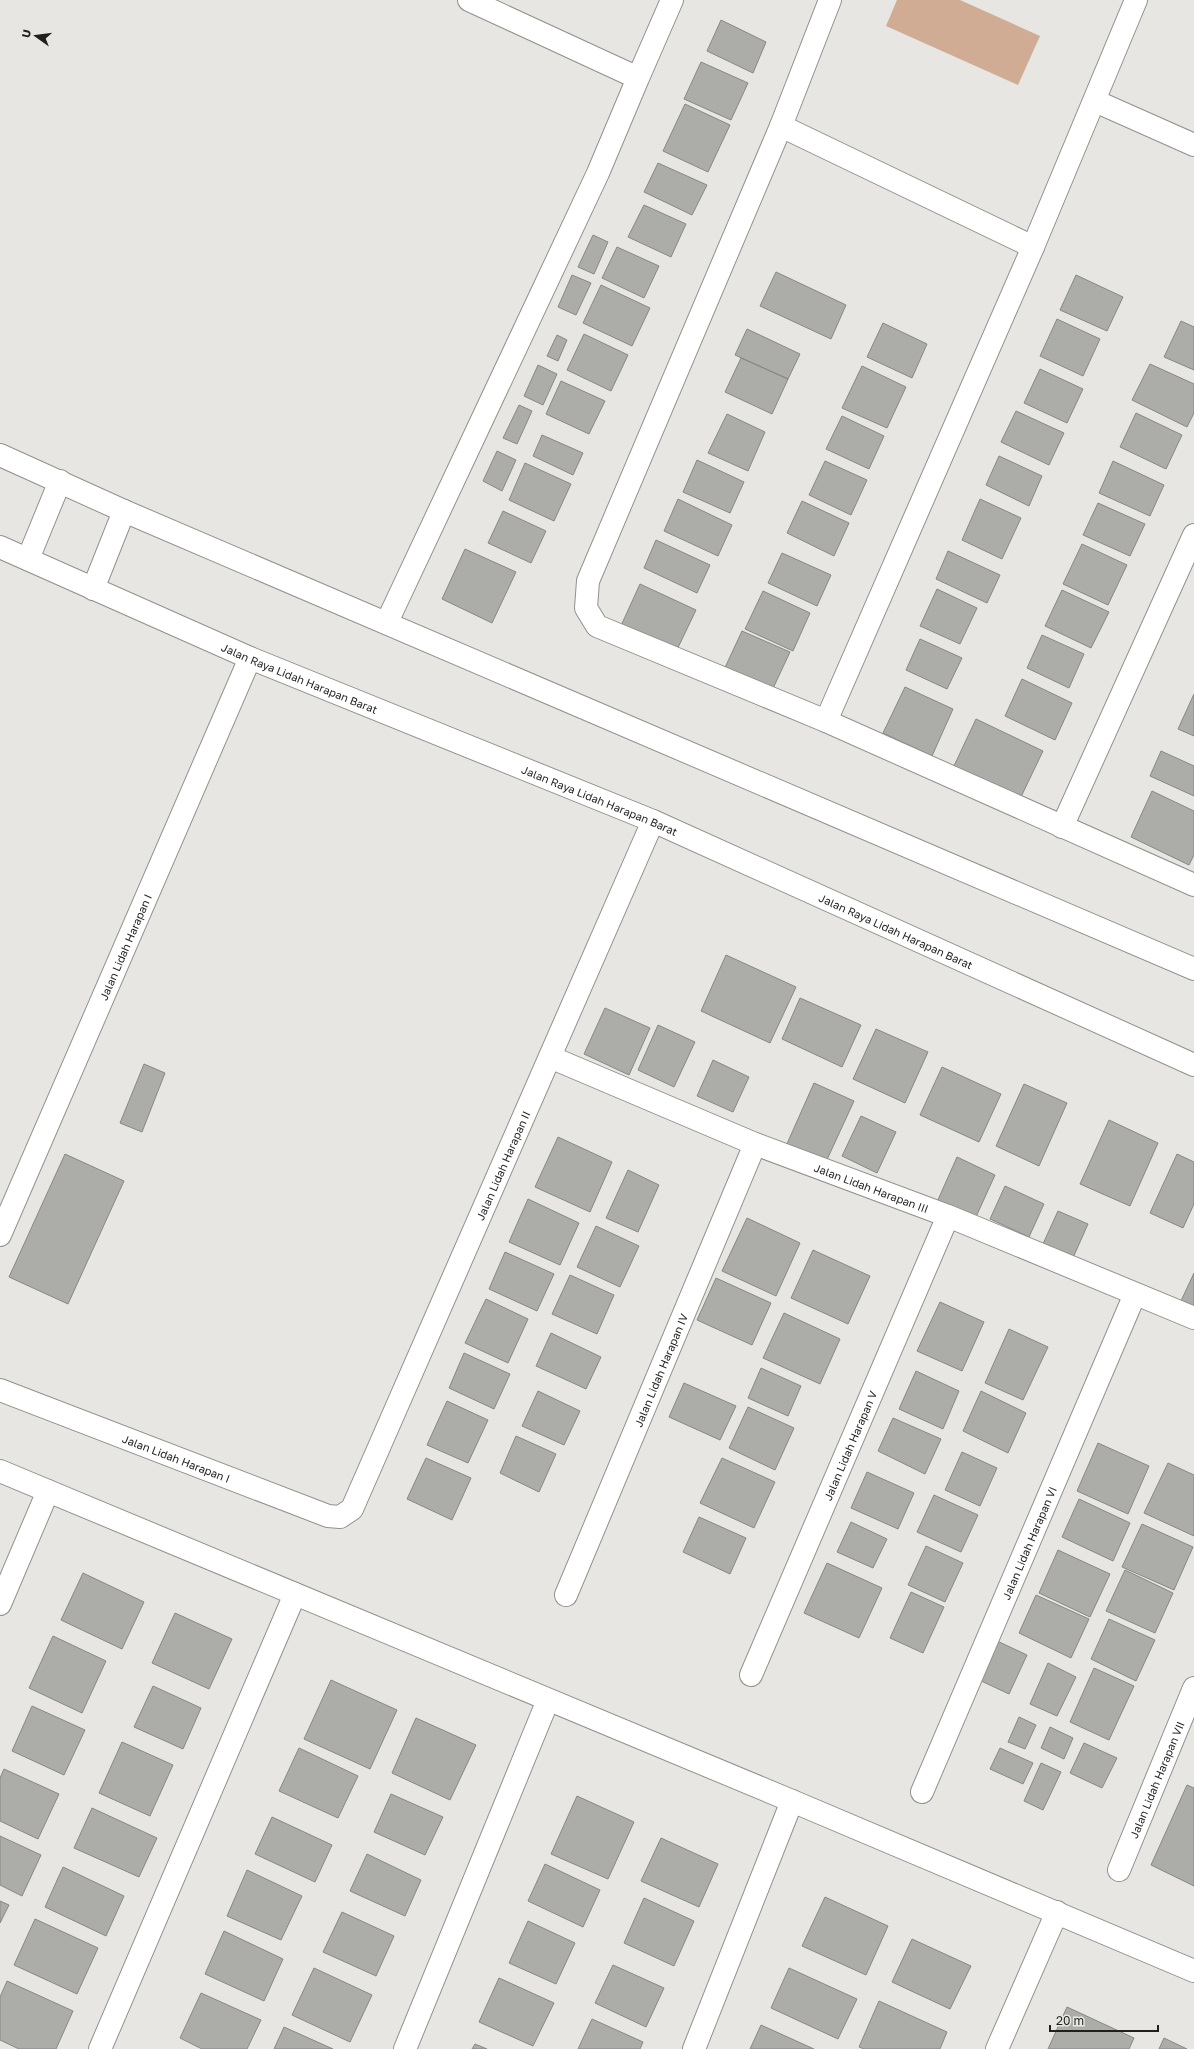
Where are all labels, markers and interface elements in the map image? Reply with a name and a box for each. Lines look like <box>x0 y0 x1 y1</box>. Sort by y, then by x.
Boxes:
north arrow <box>16 16 56 56</box>
text: U <box>19 28 33 39</box>
street label: Jalan Raya Lidah Harapan Barat <box>220 640 380 715</box>
street label: Jalan Raya Lidah Harapan Barat <box>520 762 680 838</box>
street label: Jalan Raya Lidah Harapan Barat <box>817 890 975 971</box>
street label: Jalan Lidah Harapan I <box>96 892 154 1002</box>
street label: Jalan Lidah Harapan II <box>473 1109 532 1222</box>
street label: Jalan Lidah Harapan III <box>812 1160 931 1215</box>
street label: Jalan Lidah Harapan IV <box>631 1311 690 1429</box>
street label: Jalan Lidah Harapan V <box>820 1388 879 1502</box>
street label: Jalan Lidah Harapan I <box>121 1431 232 1484</box>
street label: Jalan Lidah Harapan VI <box>999 1484 1058 1601</box>
street label: Jalan Lidah Harapan VII <box>1126 1719 1186 1840</box>
scale bar <box>1050 2007 1158 2033</box>
text: 20 m <box>1056 2013 1084 2028</box>

